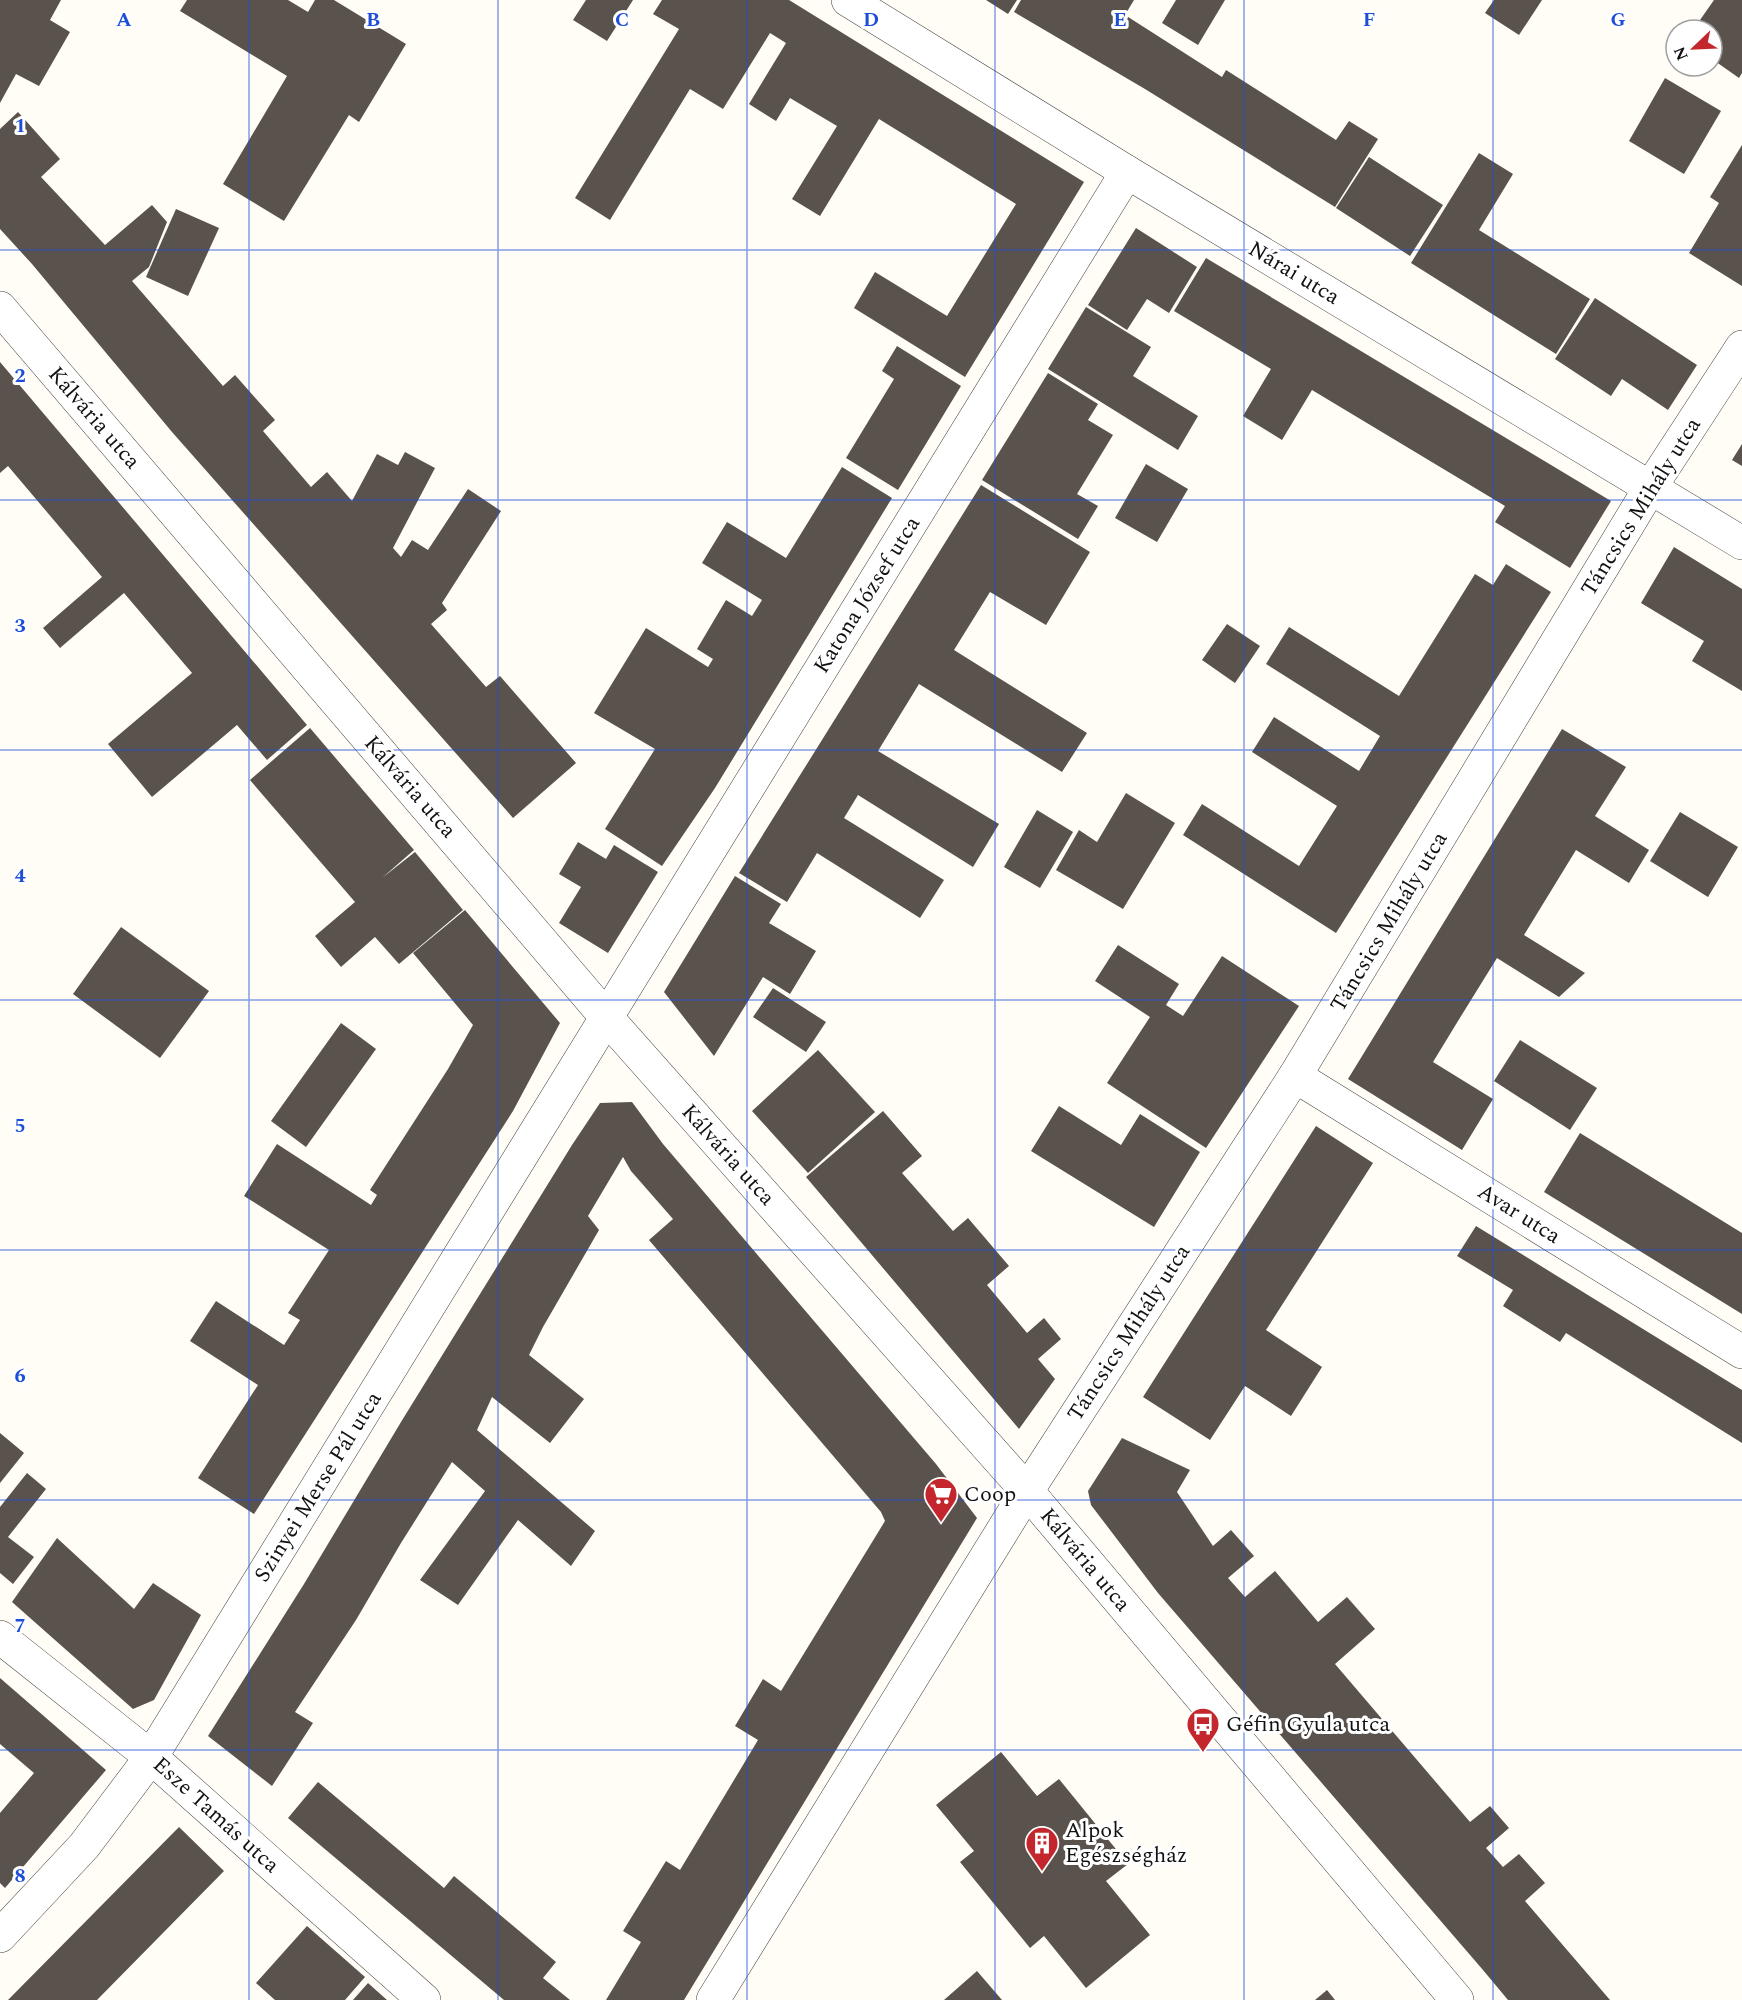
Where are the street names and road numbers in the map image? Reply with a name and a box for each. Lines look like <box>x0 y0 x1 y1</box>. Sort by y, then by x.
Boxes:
street label: Nárai utca <box>1242 233 1346 313</box>
street label: Kálvária utca <box>40 359 148 477</box>
street label: Táncsics Mihály utca <box>1573 411 1710 603</box>
street label: Katona József utca <box>805 510 929 680</box>
street label: Kálvária utca <box>356 728 464 846</box>
street label: Táncsics Mihály utca <box>1322 825 1456 1018</box>
street label: Kálvária utca <box>673 1097 783 1213</box>
street label: Avar utca <box>1471 1175 1567 1253</box>
street label: Táncsics Mihály utca <box>1059 1238 1199 1428</box>
street label: Szinyei Merse Pál utca <box>246 1385 390 1589</box>
street label: Kálvária utca <box>1032 1501 1139 1619</box>
street label: Esze Tamás utca <box>145 1749 287 1881</box>

